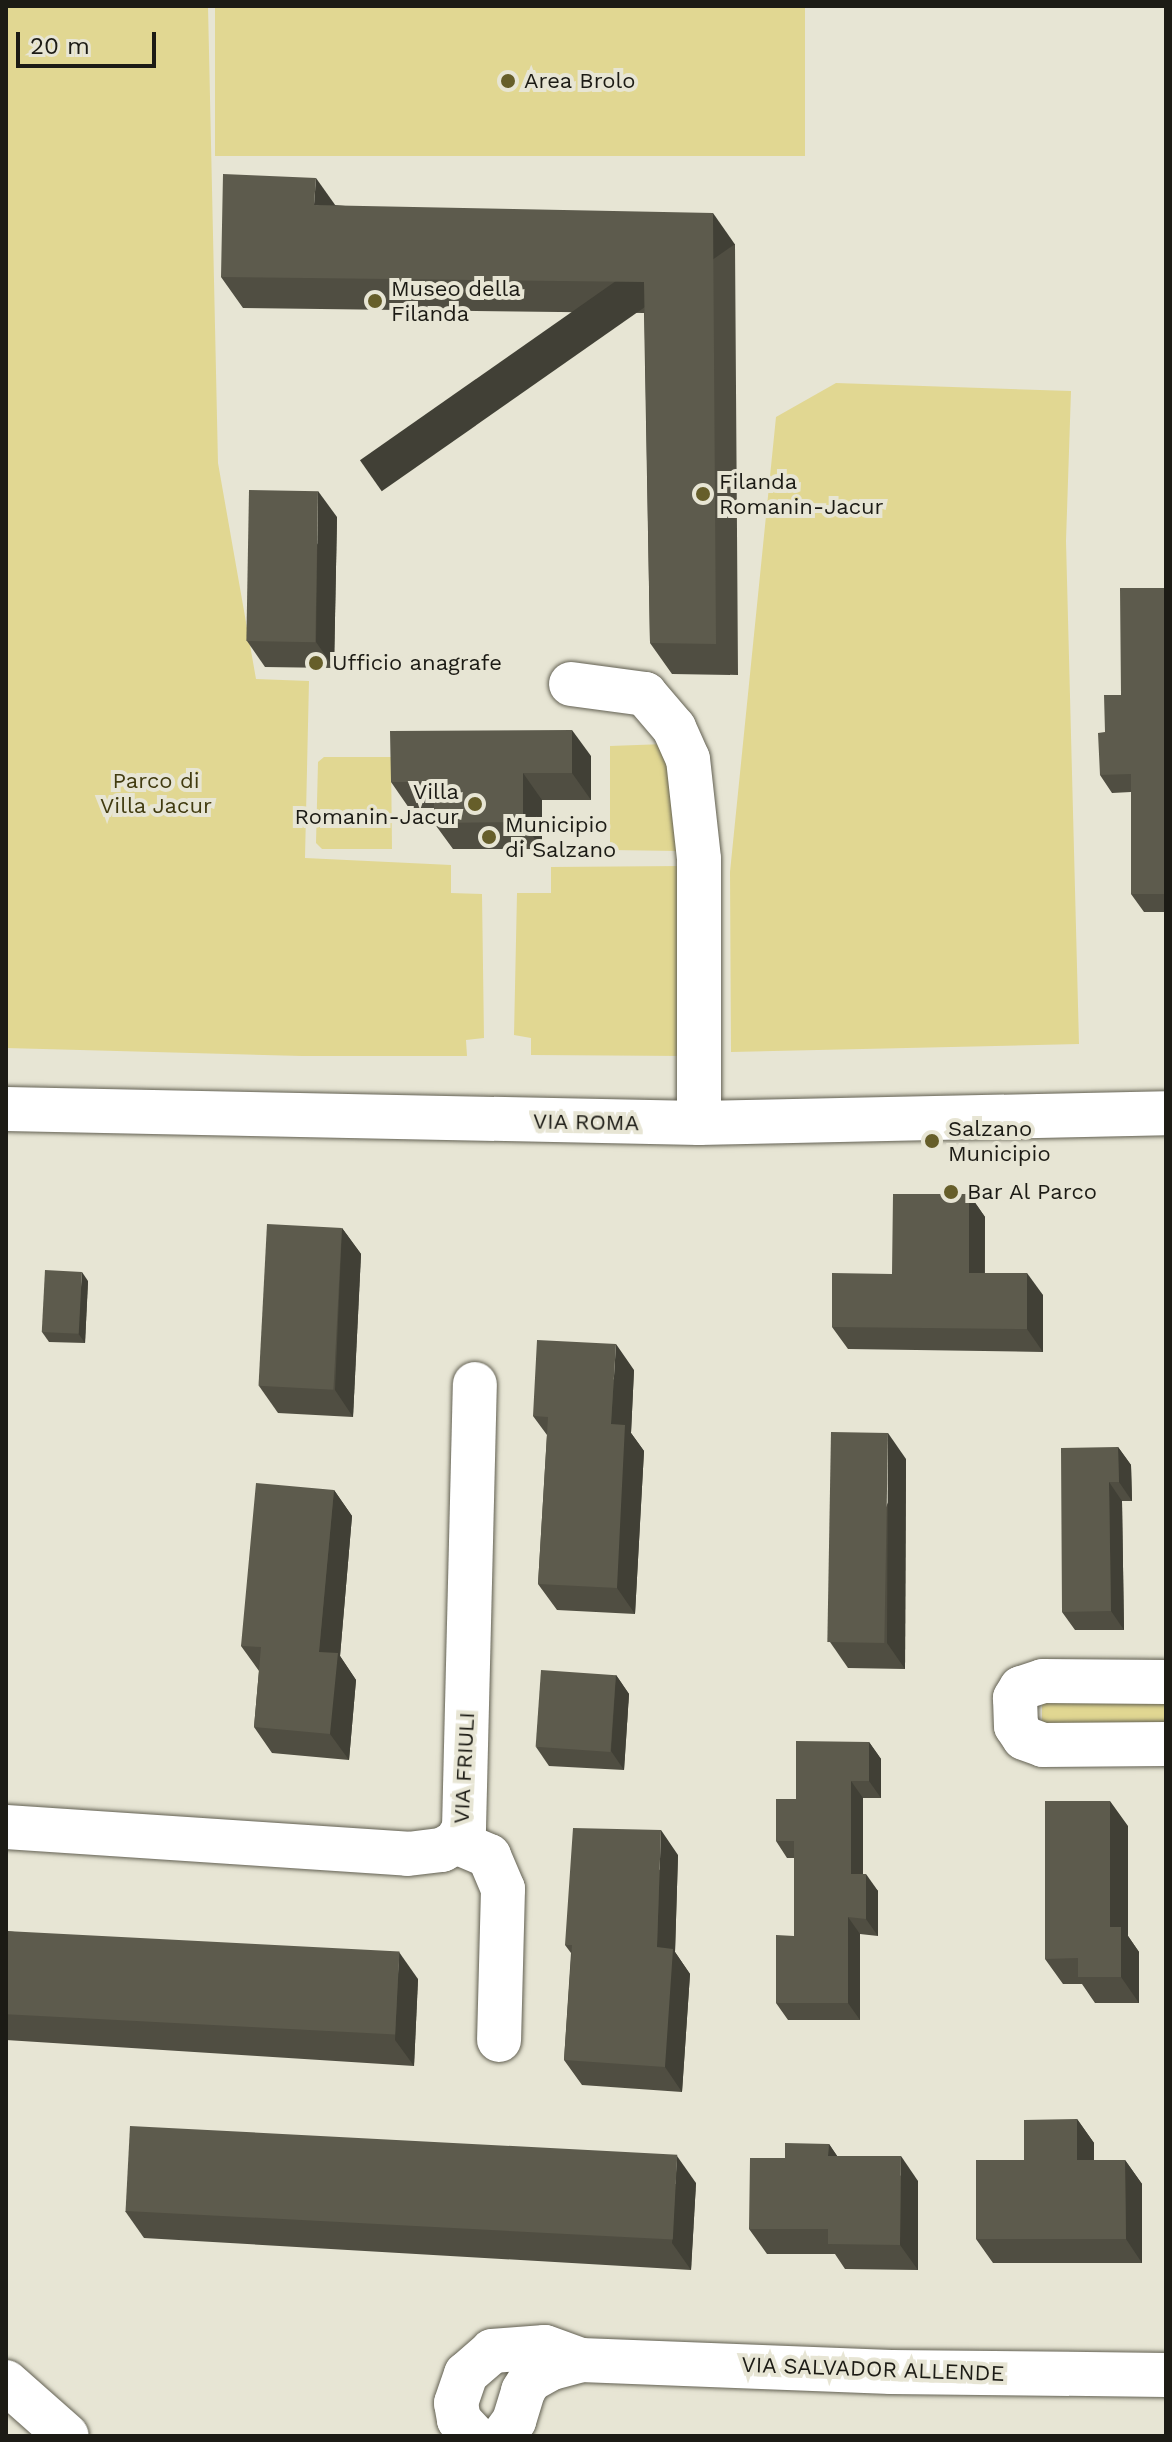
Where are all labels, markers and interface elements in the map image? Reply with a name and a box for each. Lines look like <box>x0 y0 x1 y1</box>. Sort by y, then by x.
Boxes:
scale bar <box>20 16 160 66</box>
text: 20 m <box>30 32 90 60</box>
place label: Area Brolo <box>524 68 636 94</box>
marker: Area Brolo <box>499 72 517 90</box>
place label: Museo della Filanda <box>391 275 521 326</box>
marker: Museo della Filanda <box>366 292 384 310</box>
place label: Filanda Romanin-Jacur <box>719 468 884 520</box>
marker: Filanda Romanin-Jacur <box>694 485 712 503</box>
place label: Ufficio anagrafe <box>332 650 502 676</box>
marker: Ufficio anagrafe <box>307 654 325 672</box>
park label: Parco di Villa Jacur <box>100 767 212 818</box>
place label: Villa Romanin-Jacur <box>294 778 459 830</box>
marker: Villa Romanin-Jacur <box>466 795 484 813</box>
place label: Municipio di Salzano <box>505 811 616 862</box>
marker: Municipio di Salzano <box>480 828 498 846</box>
street label: VIA ROMA <box>532 1108 640 1136</box>
place label: Salzano Municipio <box>948 1115 1051 1166</box>
marker: Salzano Municipio <box>923 1132 941 1150</box>
place label: Bar Al Parco <box>967 1179 1099 1205</box>
marker: Bar Al Parco <box>942 1183 960 1201</box>
street label: VIA FRIULI <box>448 1711 480 1825</box>
street label: VIA SALVADOR ALLENDE <box>740 2351 1006 2387</box>

